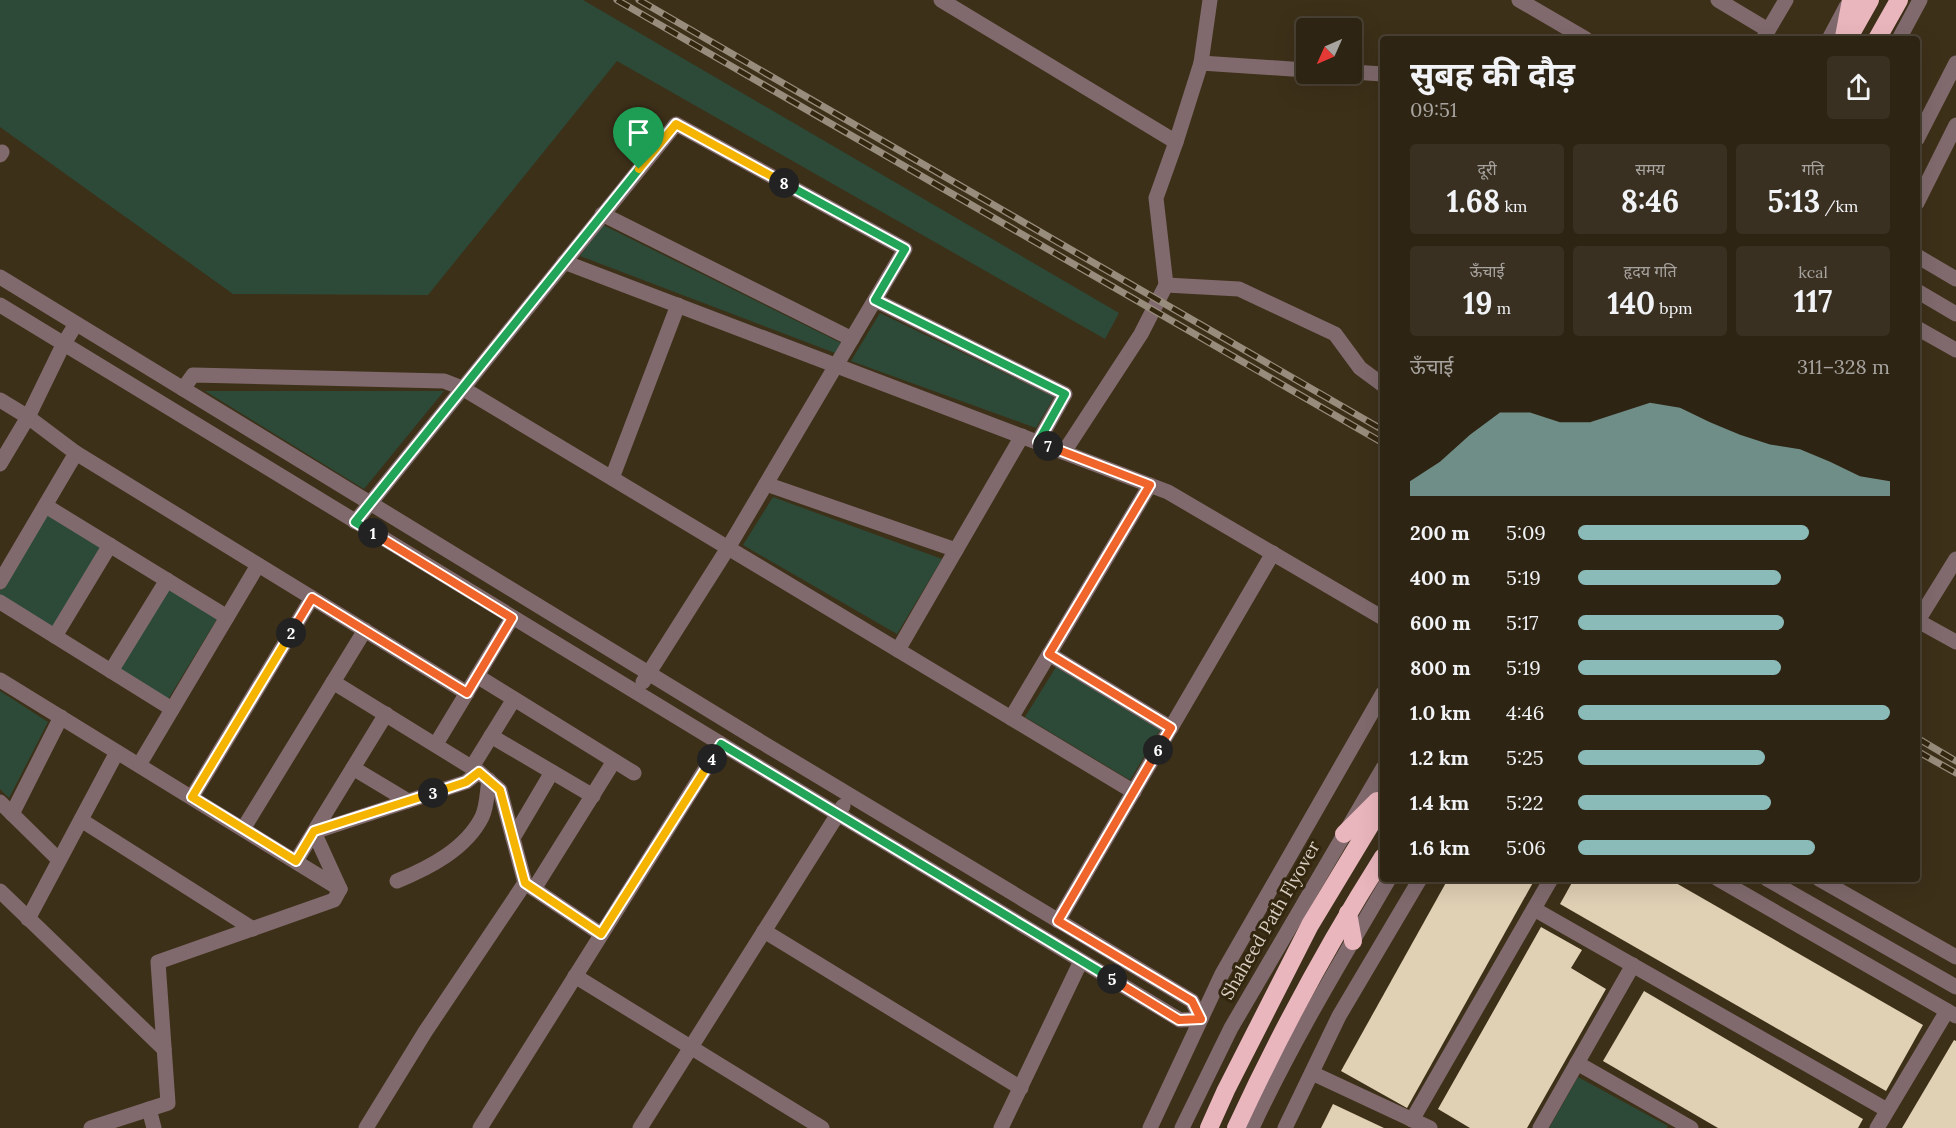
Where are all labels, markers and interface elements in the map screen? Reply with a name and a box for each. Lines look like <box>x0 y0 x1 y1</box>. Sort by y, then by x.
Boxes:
north arrow <box>1296 18 1362 84</box>
map controls <box>1296 18 1362 84</box>
text: सुबह की दौड़ <box>1410 53 1575 95</box>
button: share <box>1827 56 1890 119</box>
text: 09:51 <box>1410 97 1457 122</box>
pin <box>613 107 664 169</box>
icon: arrive <box>622 116 655 149</box>
text: दूरी <box>1477 159 1497 179</box>
text: समय <box>1635 159 1665 179</box>
text: गति <box>1802 159 1824 179</box>
pin: 8 <box>769 168 799 198</box>
text: 8 <box>779 173 789 193</box>
text: 1.68 <box>1447 182 1500 220</box>
text: 8:46 <box>1621 182 1679 220</box>
text: 5:13 <box>1768 182 1820 220</box>
text: km <box>1500 196 1527 216</box>
text: /km <box>1820 196 1858 216</box>
text: ऊँचाई <box>1470 261 1504 281</box>
text: हृदय गति <box>1623 261 1677 281</box>
text: kcal <box>1798 262 1828 282</box>
text: 117 <box>1794 282 1832 320</box>
text: 19 <box>1463 284 1492 322</box>
text: 140 <box>1607 284 1655 322</box>
text: m <box>1492 298 1511 318</box>
text: bpm <box>1655 298 1693 318</box>
text: ऊँचाई <box>1410 354 1453 379</box>
text: 311–328 m <box>1797 354 1890 379</box>
pin: 7 <box>1033 431 1063 461</box>
text: 7 <box>1044 436 1052 456</box>
pin: 1 <box>358 518 388 548</box>
text: 200 m <box>1410 520 1470 545</box>
text: 5:09 <box>1506 520 1546 545</box>
text: 1 <box>370 523 376 543</box>
text: 400 m <box>1410 565 1470 590</box>
text: 5:19 <box>1506 565 1541 590</box>
text: 600 m <box>1410 610 1471 635</box>
text: 5:17 <box>1506 610 1538 635</box>
pin: 2 <box>276 618 306 648</box>
text: 2 <box>287 623 295 643</box>
text: 800 m <box>1410 655 1471 680</box>
text: 5:19 <box>1506 655 1541 680</box>
text: 1.0 km <box>1410 700 1471 725</box>
text: 4:46 <box>1506 700 1544 725</box>
pin: 6 <box>1143 735 1173 765</box>
text: 6 <box>1153 740 1163 760</box>
pin: 4 <box>697 744 727 774</box>
text: 1.2 km <box>1410 745 1469 770</box>
text: 5:25 <box>1506 745 1544 770</box>
text: 4 <box>708 749 716 769</box>
pin: 3 <box>418 778 448 808</box>
text: 3 <box>429 783 437 803</box>
text: 1.4 km <box>1410 790 1469 815</box>
text: 5:22 <box>1506 790 1543 815</box>
text: 1.6 km <box>1410 835 1470 860</box>
text: 5:06 <box>1506 835 1546 860</box>
street label: Shaheed Path Flyover <box>1215 836 1325 1003</box>
pin: 5 <box>1097 964 1127 994</box>
text: 5 <box>1108 969 1116 989</box>

